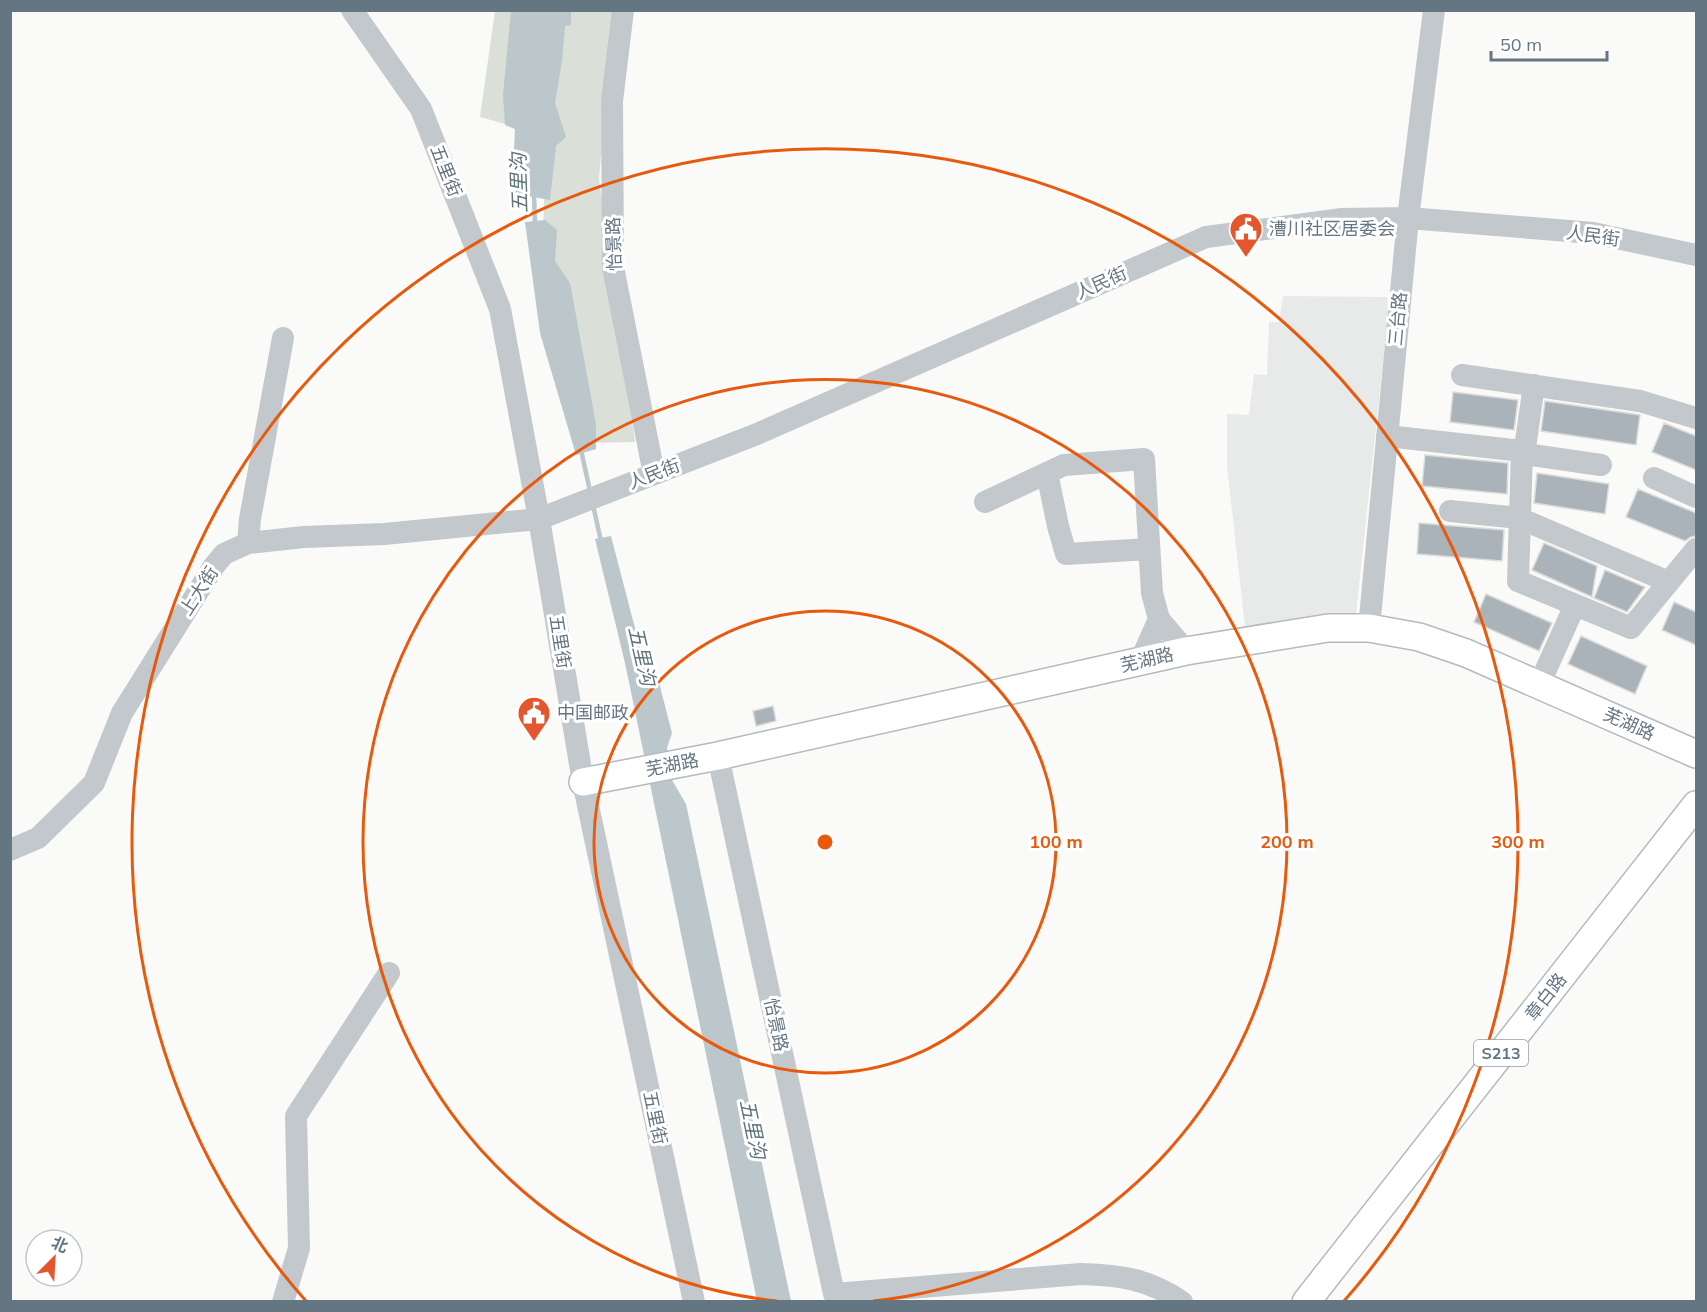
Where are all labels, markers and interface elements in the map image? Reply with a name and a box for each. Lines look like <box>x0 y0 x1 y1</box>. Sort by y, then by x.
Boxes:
scale bar <box>1491 24 1606 62</box>
text: 50 m <box>1500 33 1542 56</box>
street label: 五里街 <box>426 141 467 200</box>
water label: 五里沟 <box>505 151 532 213</box>
public building icon: 漕川社区居委会 <box>1228 211 1264 258</box>
street label: 怡景路 <box>601 217 626 271</box>
place label: 漕川社区居委会 <box>1269 217 1395 240</box>
street label: 人民街 <box>1565 220 1621 251</box>
street label: 人民街 <box>1071 261 1130 304</box>
street label: 三台路 <box>1384 291 1411 347</box>
street label: 人民街 <box>624 453 683 494</box>
street label: 上大街 <box>174 562 223 620</box>
street label: 五里街 <box>545 613 576 670</box>
water label: 五里沟 <box>624 624 662 690</box>
street label: 芜湖路 <box>1118 642 1176 677</box>
public building icon: 中国邮政 <box>516 695 552 742</box>
place label: 中国邮政 <box>557 701 629 724</box>
street label: 芜湖路 <box>1600 702 1659 745</box>
street label: 芜湖路 <box>643 748 701 781</box>
text: 100 m <box>1029 830 1083 853</box>
text: 200 m <box>1260 830 1314 853</box>
text: 300 m <box>1491 830 1545 853</box>
centre of rings <box>815 832 835 852</box>
street label: 章白路 <box>1520 968 1571 1025</box>
street label: 怡景路 <box>760 996 793 1054</box>
road number: S213 <box>1474 1040 1528 1066</box>
street label: 五里街 <box>639 1089 672 1147</box>
water label: 五里沟 <box>735 1097 772 1163</box>
north arrow <box>24 1228 84 1288</box>
text: 北 <box>49 1232 71 1257</box>

